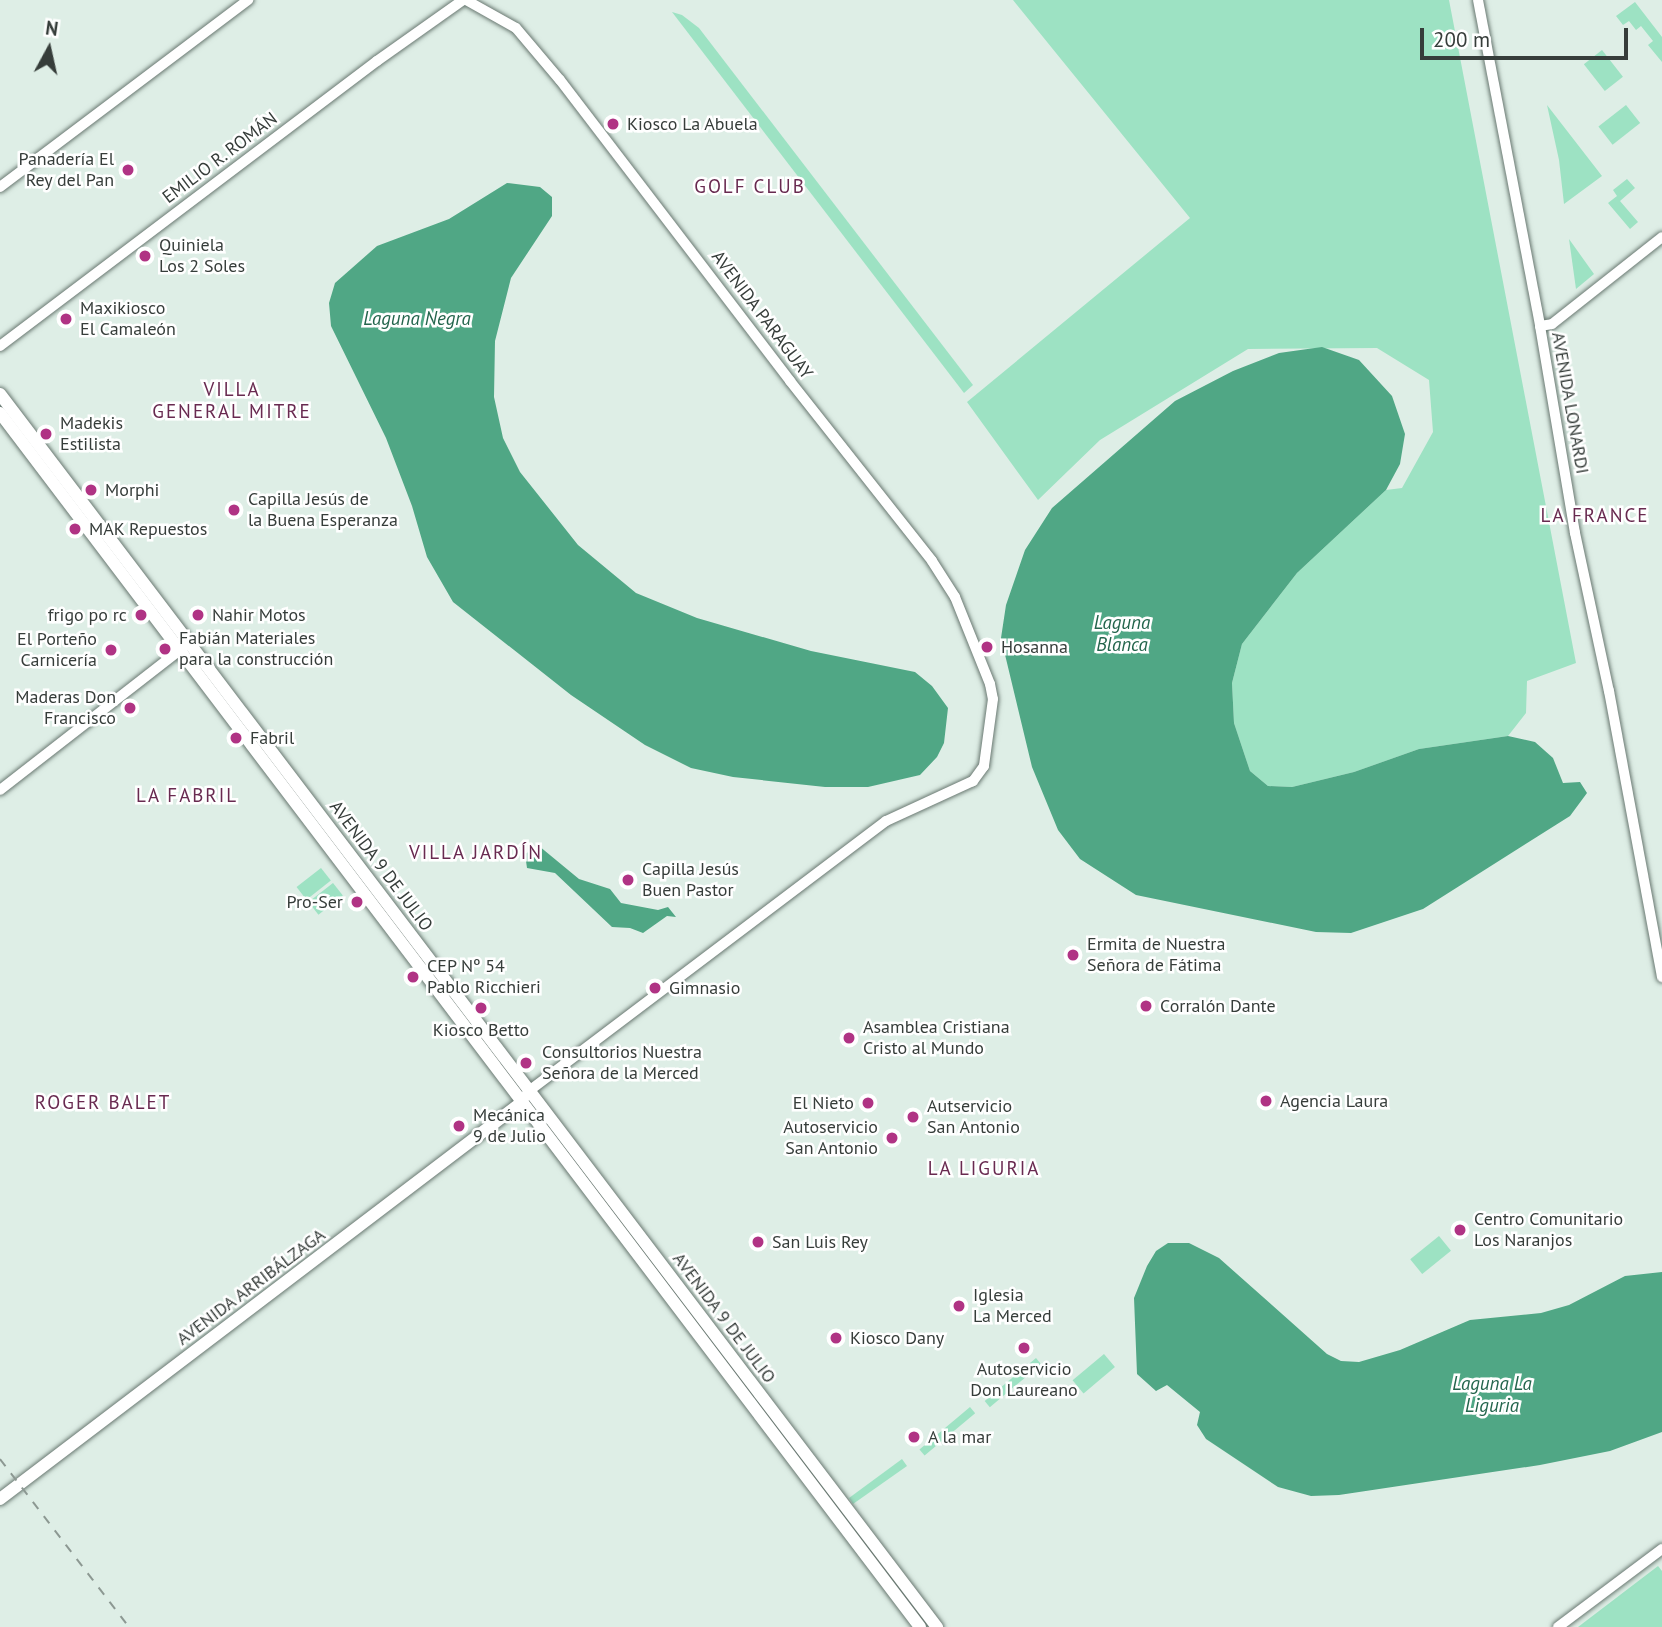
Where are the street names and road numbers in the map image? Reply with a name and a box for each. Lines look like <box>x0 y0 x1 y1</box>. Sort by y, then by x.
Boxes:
street label: EMILIO R. ROMÁN <box>158 107 282 209</box>
street label: AVENIDA PARAGUAY <box>707 246 817 384</box>
street label: AVENIDA LONARDI <box>1547 330 1593 476</box>
street label: AVENIDA 9 DE JULIO <box>325 796 437 936</box>
street label: AVENIDA ARRIBÁLZAGA <box>172 1224 330 1350</box>
street label: AVENIDA 9 DE JULIO <box>668 1248 780 1388</box>

